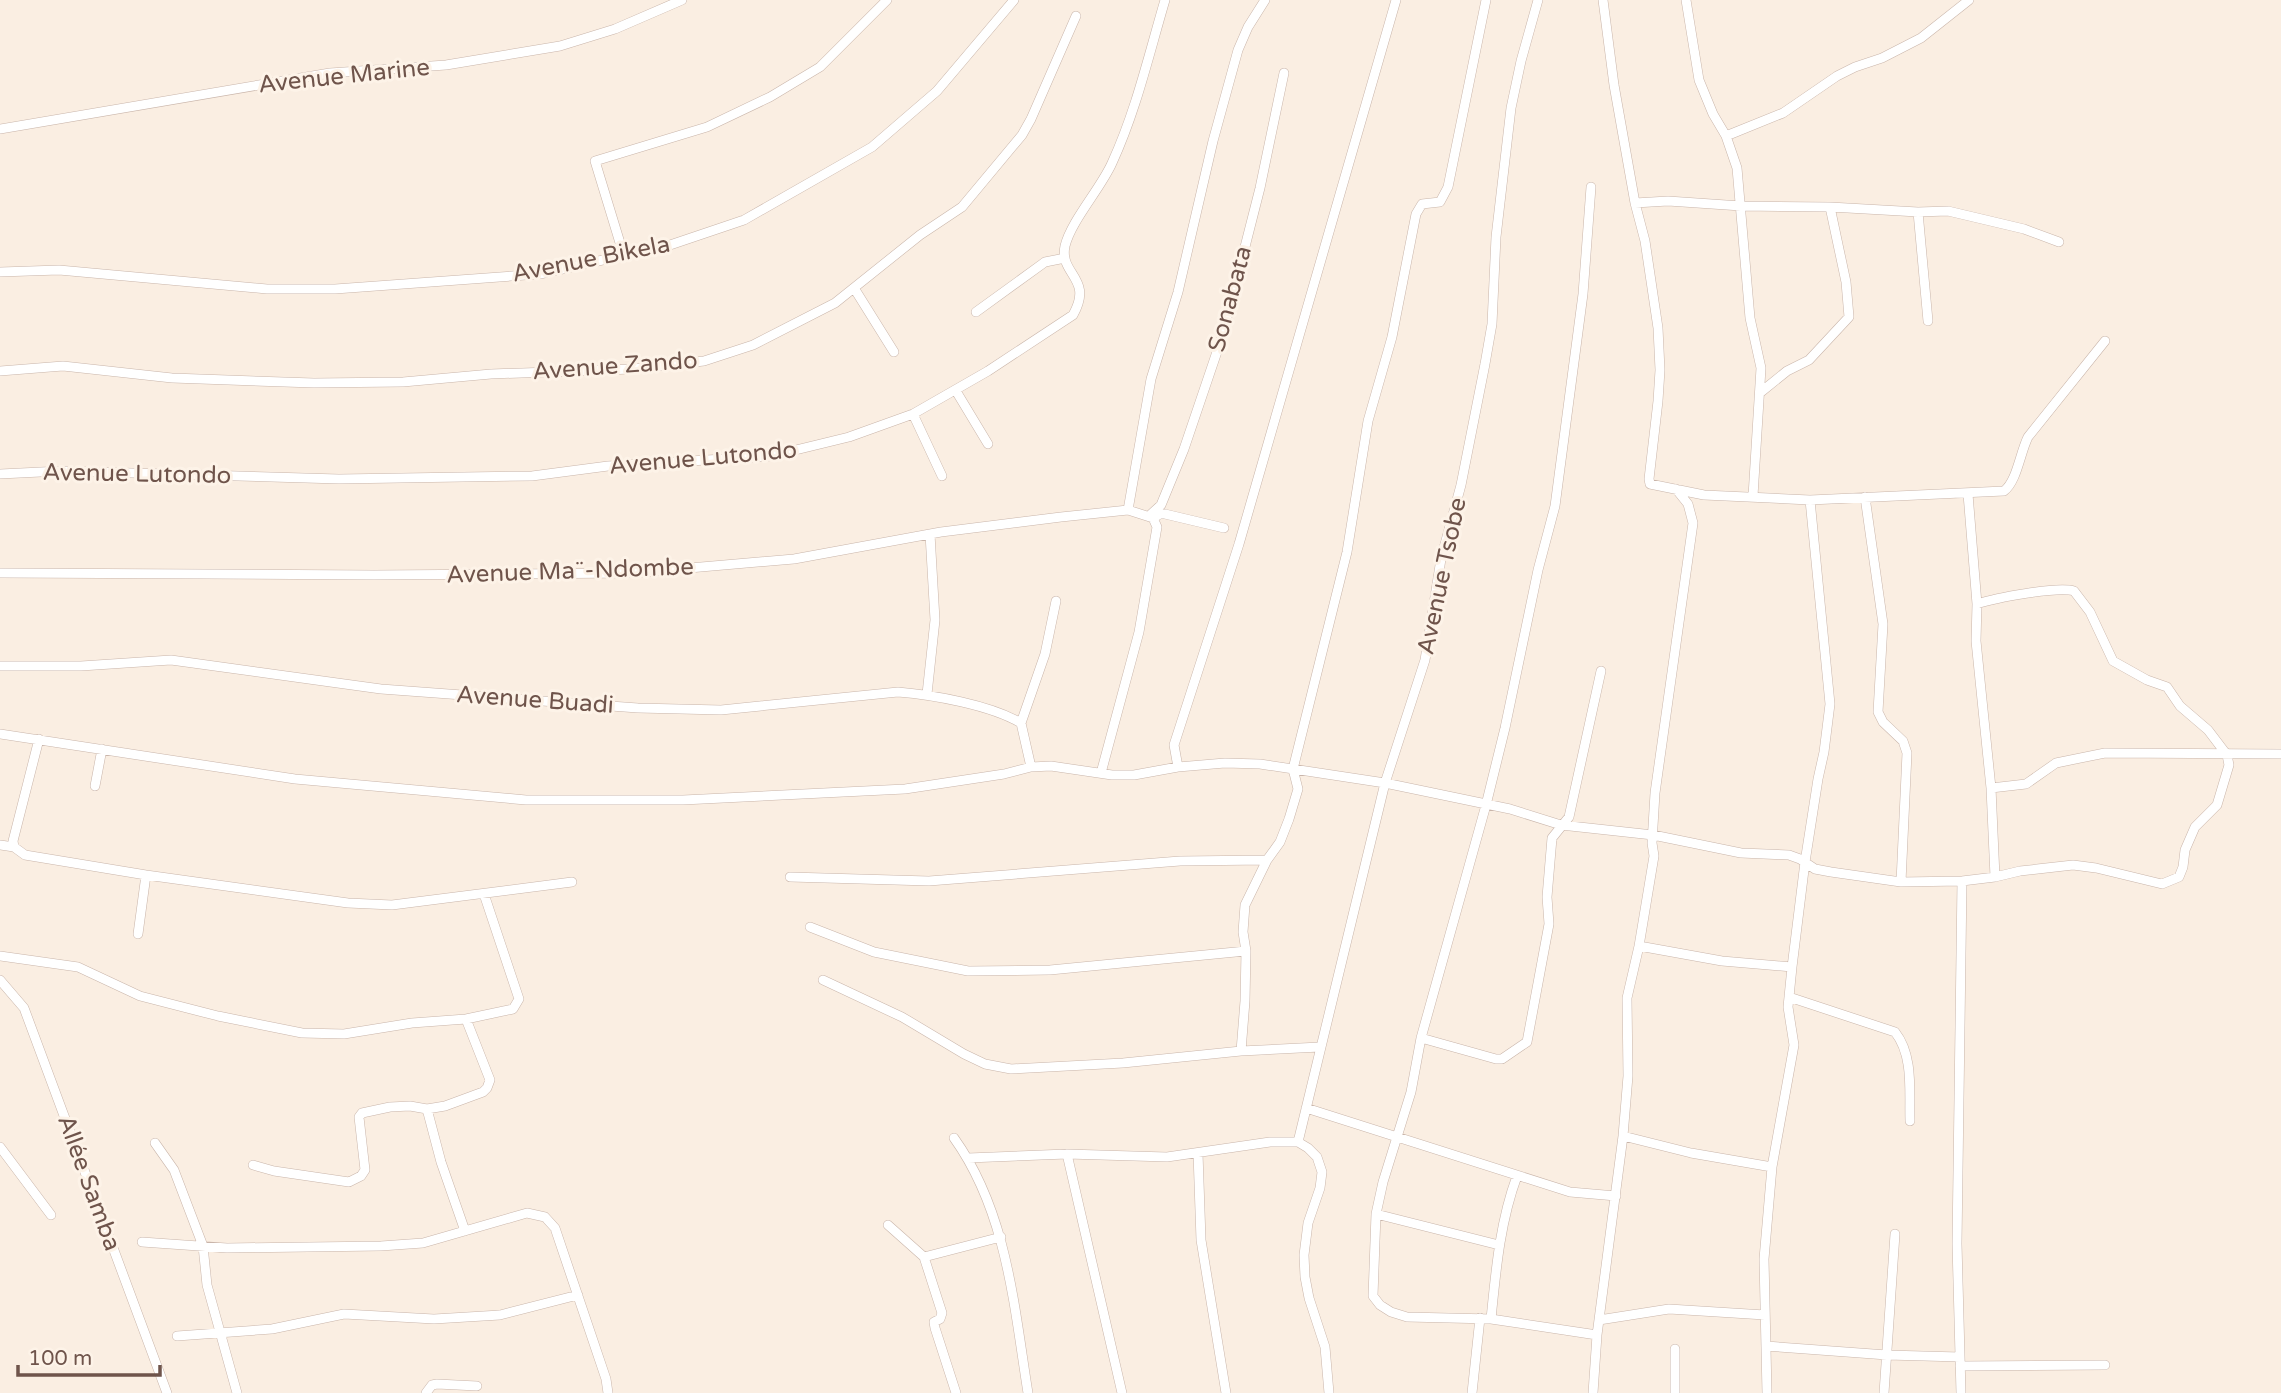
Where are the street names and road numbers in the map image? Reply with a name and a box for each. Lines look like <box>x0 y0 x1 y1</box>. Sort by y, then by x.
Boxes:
street label: Avenue Marine <box>257 53 431 99</box>
street label: Avenue Bikela <box>509 229 673 289</box>
street label: Sonabata <box>1202 243 1258 355</box>
street label: Avenue Zando <box>532 346 698 386</box>
street label: Avenue Lutondo <box>608 435 798 481</box>
street label: Avenue Lutondo <box>42 458 232 490</box>
street label: Avenue Tsobe <box>1411 495 1473 657</box>
street label: Avenue Ma¨-Ndombe <box>446 552 694 590</box>
street label: Avenue Buadi <box>455 680 615 720</box>
street label: Allée Samba <box>51 1111 127 1255</box>

